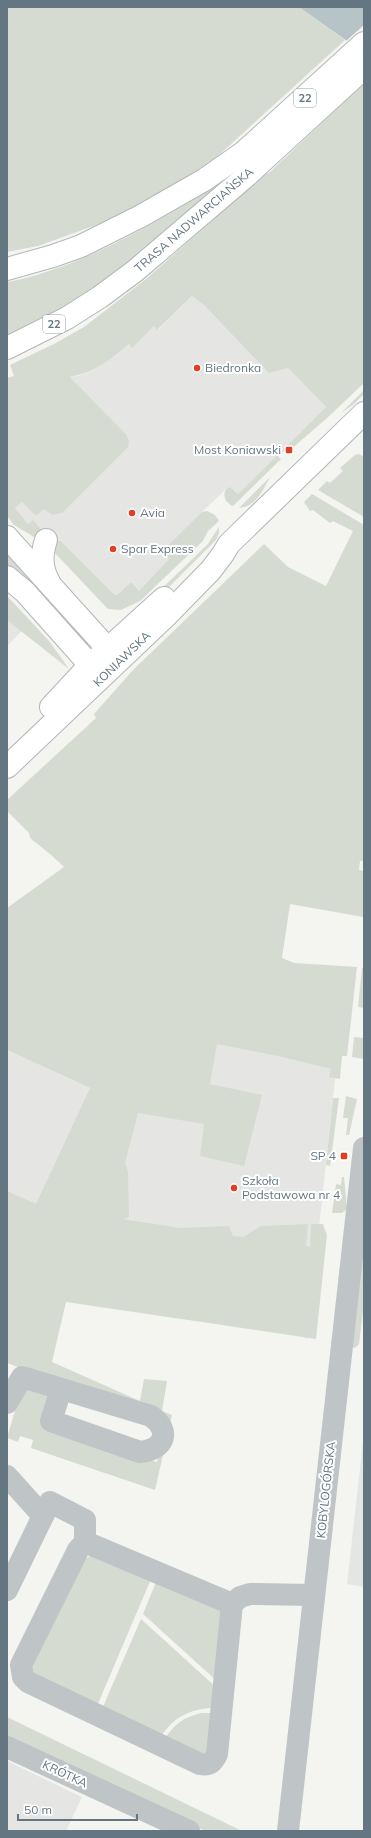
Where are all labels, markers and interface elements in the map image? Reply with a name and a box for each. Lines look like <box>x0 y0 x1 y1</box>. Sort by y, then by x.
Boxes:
road number: 22 <box>294 89 316 107</box>
street label: TRASA NADWARCIAŃSKA <box>131 164 256 275</box>
road number: 22 <box>43 315 65 333</box>
place label: Biedronka <box>205 360 261 375</box>
marker: Biedronka <box>192 363 202 373</box>
place label: Most Koniawski <box>194 442 281 457</box>
marker: Most Koniawski <box>284 445 294 455</box>
place label: Avia <box>140 505 165 520</box>
marker: Avia <box>127 508 137 518</box>
place label: Spar Express <box>121 541 194 556</box>
marker: Spar Express <box>108 544 118 554</box>
street label: KONIAWSKA <box>90 628 153 690</box>
place label: SP 4 <box>310 1148 336 1163</box>
marker: SP 4 <box>339 1151 349 1161</box>
place label: Szkoła Podstawowa nr 4 <box>242 1173 340 1202</box>
marker: Szkoła Podstawowa nr 4 <box>229 1183 239 1193</box>
street label: KOBYLOGÓRSKA <box>313 1441 338 1539</box>
street label: KRÓTKA <box>40 1757 90 1791</box>
scale bar <box>18 1796 137 1822</box>
text: 50 m <box>24 1802 52 1817</box>

